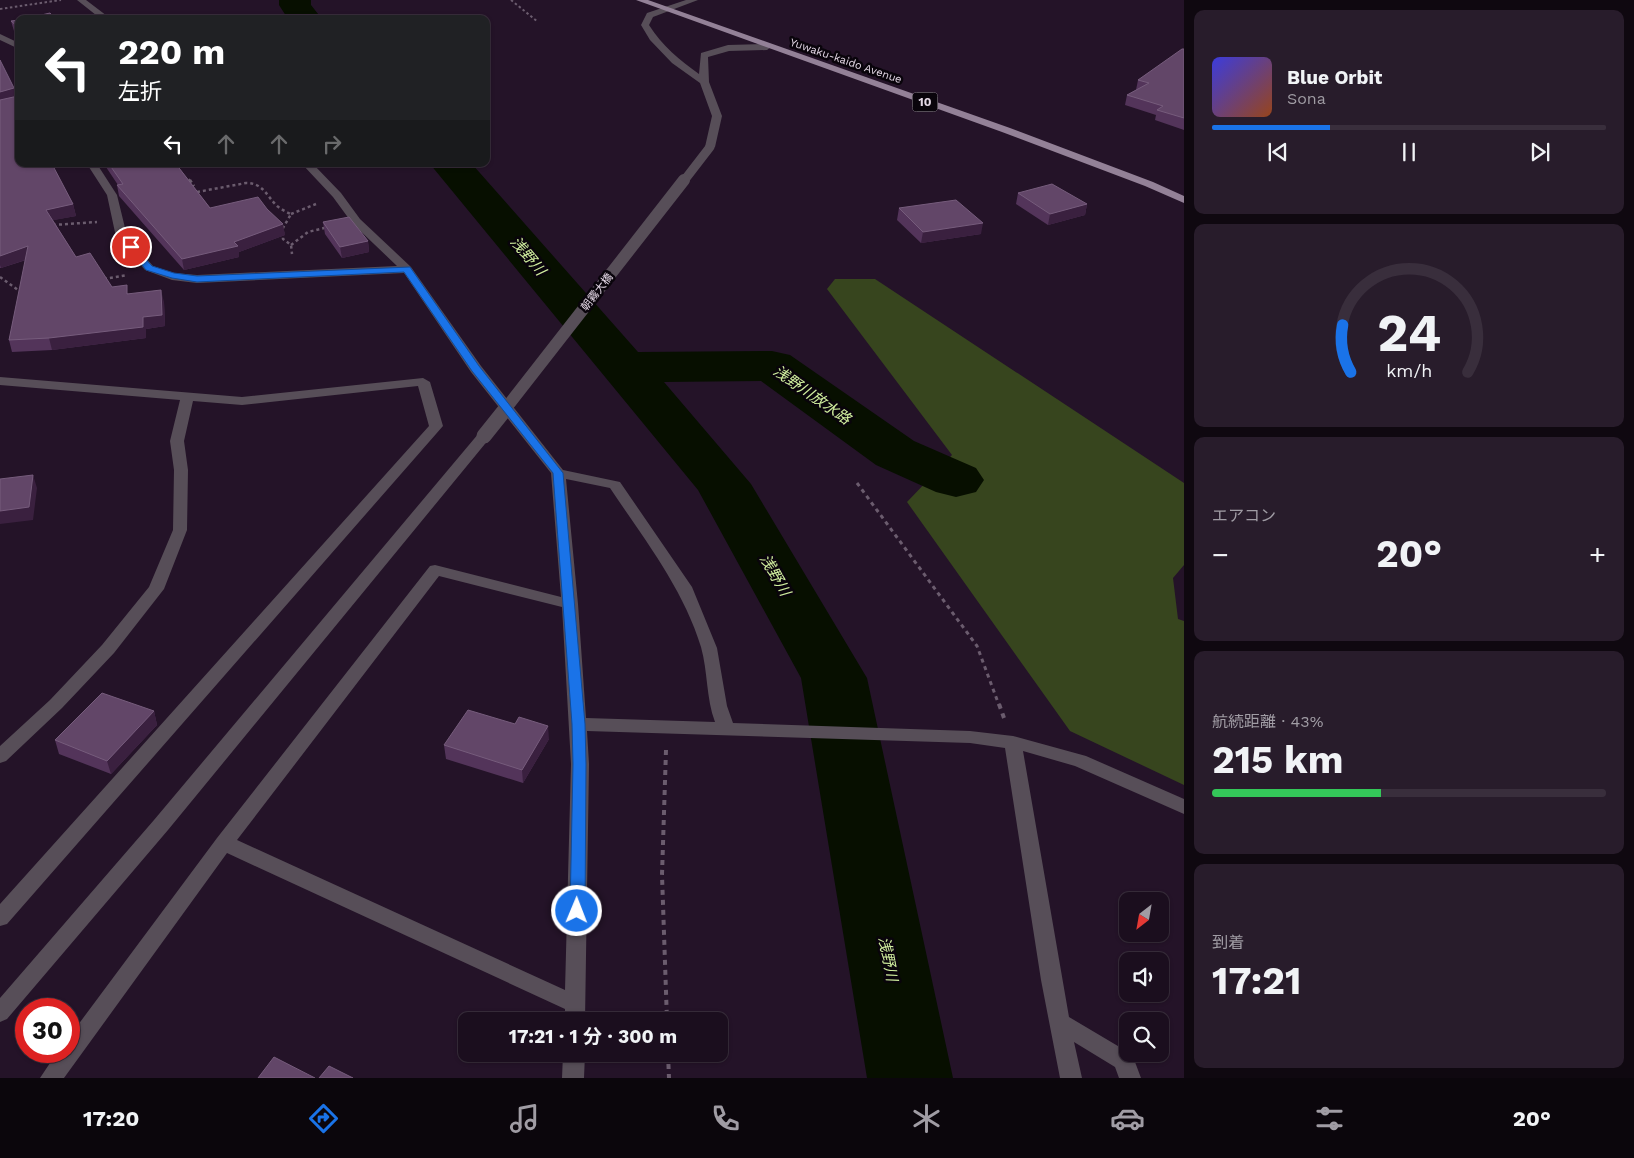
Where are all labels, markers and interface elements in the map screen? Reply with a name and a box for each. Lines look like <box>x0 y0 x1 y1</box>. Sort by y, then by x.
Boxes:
text: 220 m <box>118 31 225 73</box>
icon: left <box>35 35 100 100</box>
street label: Yuwaku-kaido Avenue <box>788 36 904 86</box>
text: Blue Orbit <box>1287 66 1382 89</box>
text: 左折 <box>118 79 162 104</box>
text: Sona <box>1287 89 1326 108</box>
road number: 10 <box>912 92 938 111</box>
icon: left <box>159 130 187 158</box>
icon: ahead <box>212 130 240 158</box>
icon: ahead <box>265 130 293 158</box>
icon: right <box>318 130 346 158</box>
icon: previous <box>1264 138 1292 166</box>
icon: pause <box>1395 138 1423 166</box>
icon: next <box>1526 138 1554 166</box>
pin <box>110 226 152 268</box>
icon: arrive <box>117 233 145 261</box>
water label: 浅野川 <box>507 233 551 281</box>
street label: 朝霧大橋 <box>578 271 616 313</box>
text: 24 <box>1377 303 1441 364</box>
text: km/h <box>1386 360 1432 381</box>
water label: 浅野川放水路 <box>770 362 856 429</box>
text: エアコン <box>1212 506 1276 525</box>
text: 20° <box>1376 532 1442 576</box>
text: − <box>1212 538 1229 571</box>
text: + <box>1589 538 1606 571</box>
water label: 浅野川 <box>756 551 795 601</box>
text: 航続距離 · 43% <box>1212 712 1323 731</box>
text: 215 km <box>1212 738 1343 782</box>
position arrow <box>550 884 602 936</box>
north arrow <box>1119 892 1169 942</box>
map controls <box>1119 892 1169 1062</box>
text: 到着 <box>1212 933 1244 952</box>
water label: 浅野川 <box>875 935 902 985</box>
button: sound <box>1119 952 1169 1002</box>
text: 17:21 <box>1212 959 1301 1003</box>
speed limit sign: 30 <box>15 998 80 1063</box>
button: search <box>1119 1012 1169 1062</box>
text: 17:21 · 1 分 · 300 m <box>509 1025 677 1048</box>
icon: directions <box>306 1101 341 1136</box>
icon: music <box>507 1101 542 1136</box>
icon: phone <box>708 1101 743 1136</box>
icon: climate <box>909 1101 944 1136</box>
icon: car <box>1110 1101 1145 1136</box>
icon: filters <box>1312 1101 1347 1136</box>
text: 17:20 <box>83 1106 139 1131</box>
text: 20° <box>1513 1106 1551 1131</box>

